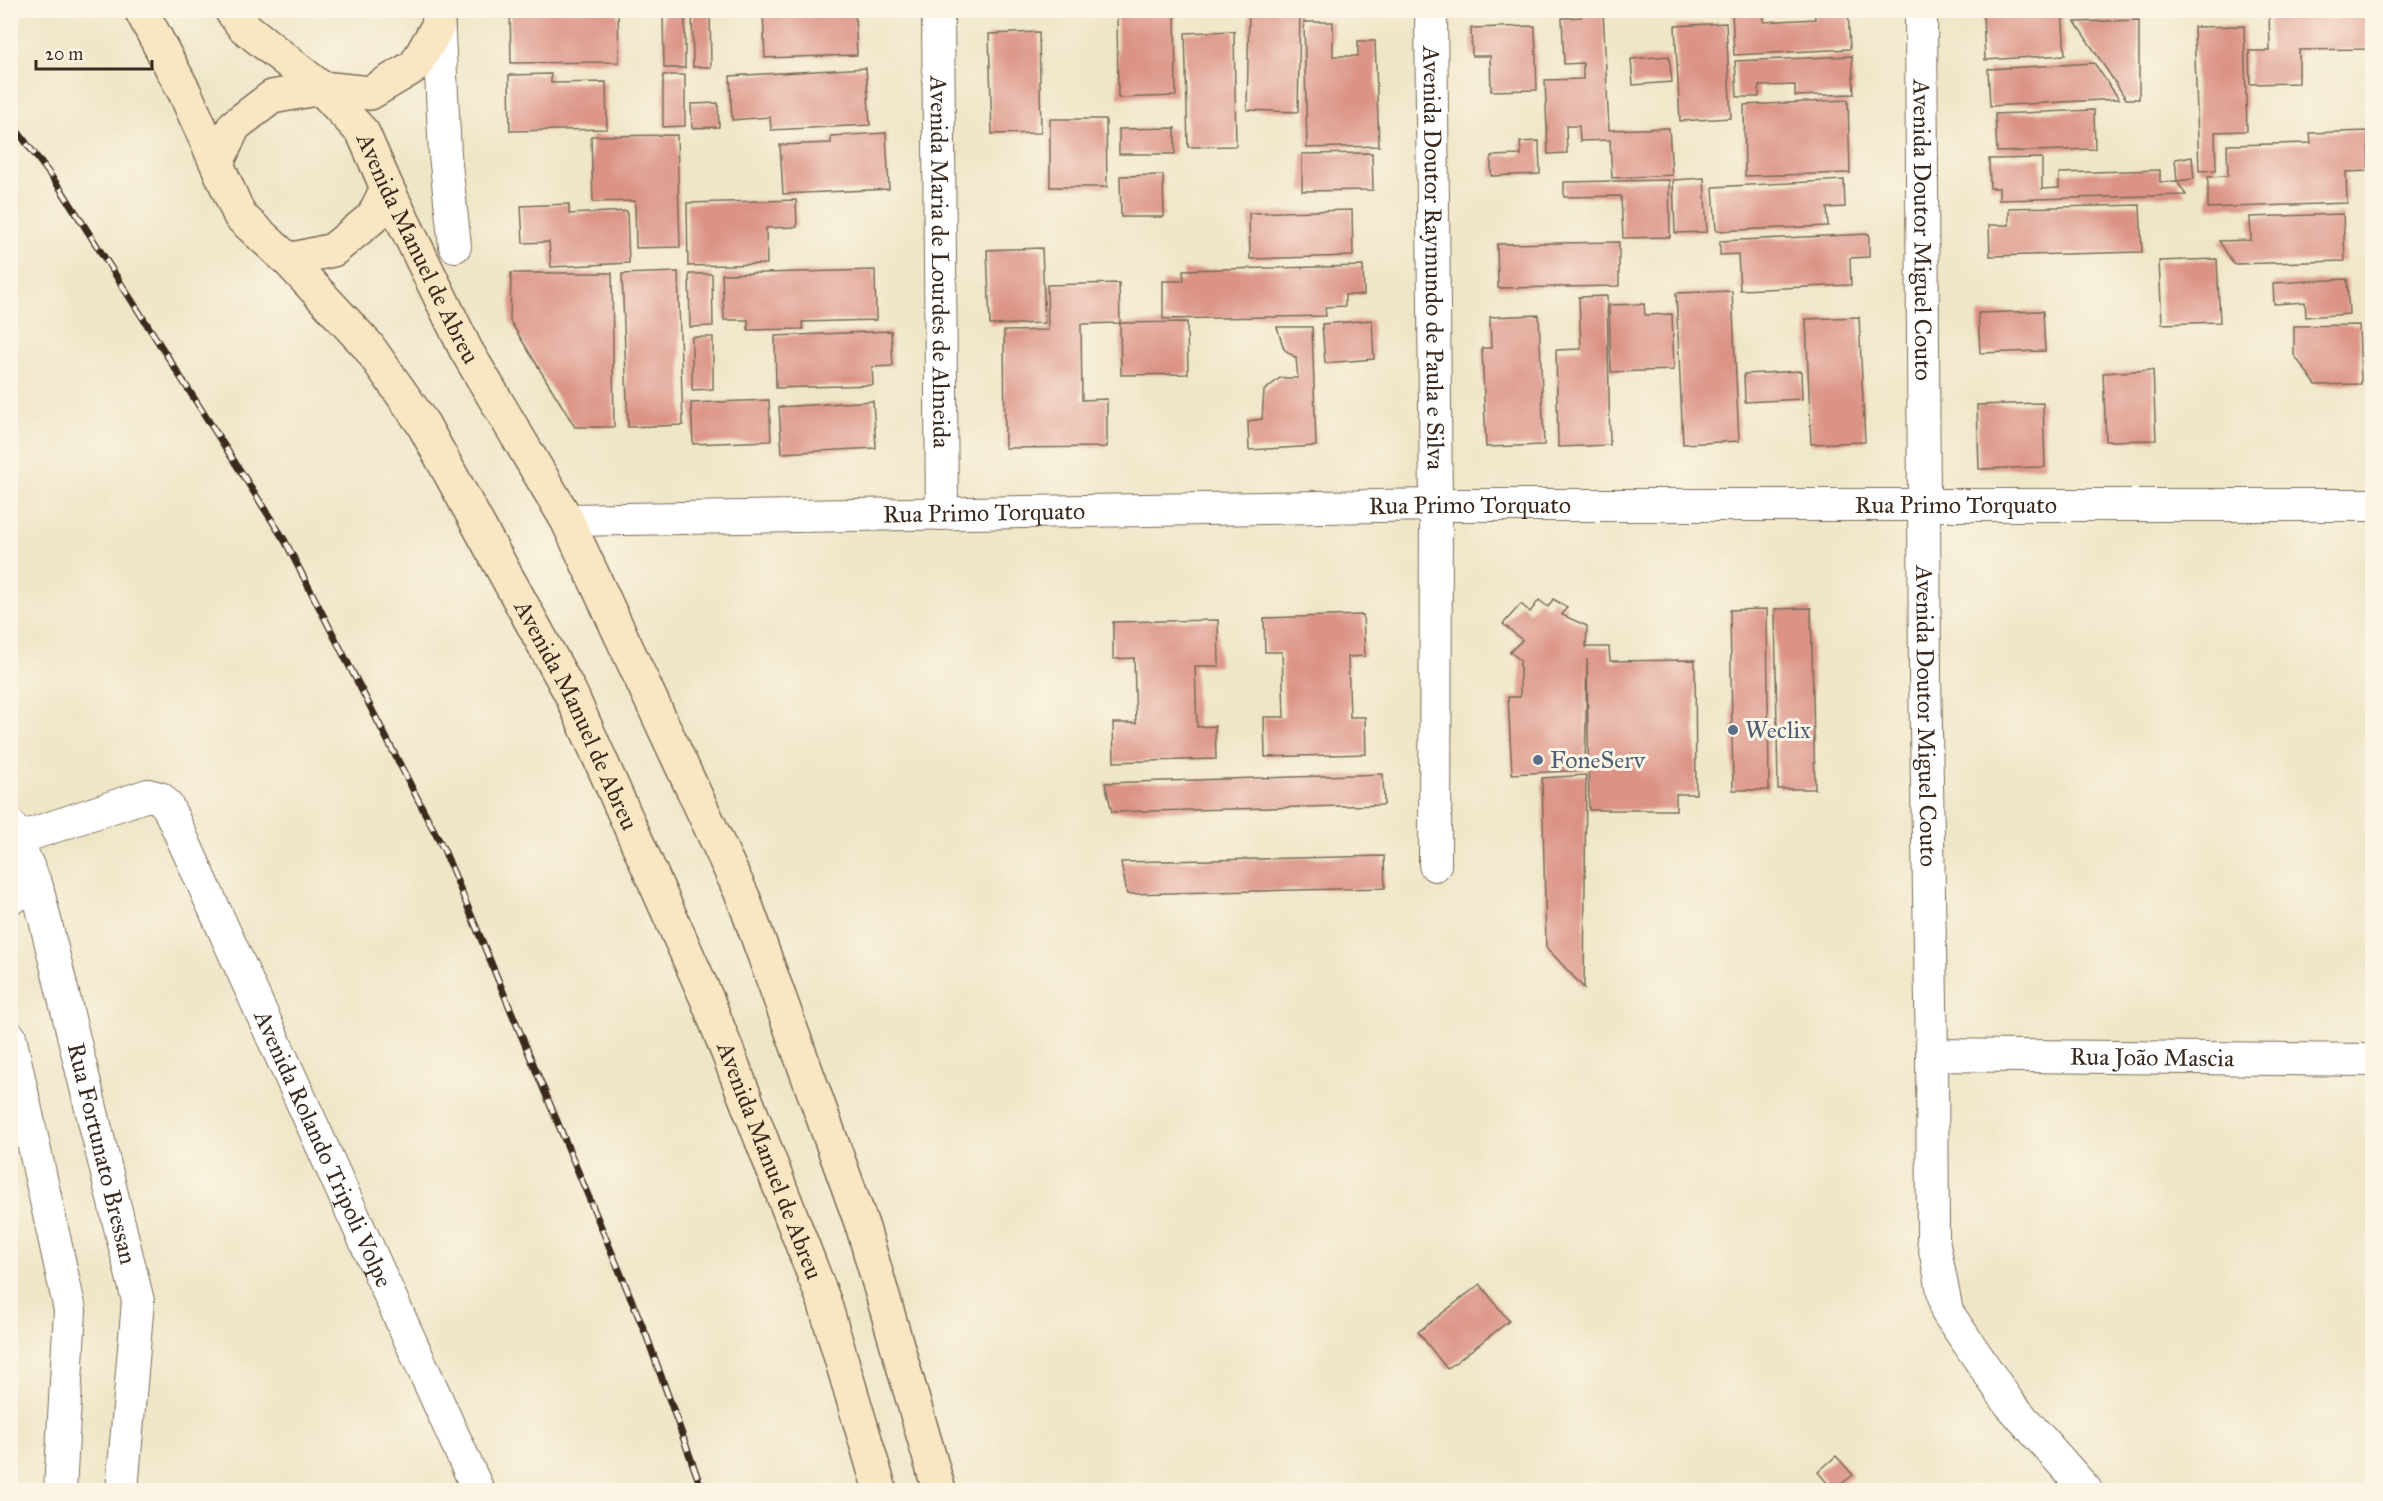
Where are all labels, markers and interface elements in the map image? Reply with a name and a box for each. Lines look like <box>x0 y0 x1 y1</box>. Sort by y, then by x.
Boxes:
scale bar <box>36 33 152 71</box>
text: 20 m <box>45 43 83 65</box>
street label: Avenida Doutor Raymundo de Paula e Silva <box>1416 45 1451 471</box>
street label: Avenida Maria de Lourdes de Almeida <box>924 75 956 449</box>
street label: Avenida Doutor Miguel Couto <box>1906 78 1938 381</box>
street label: Avenida Manuel de Abreu <box>350 128 486 370</box>
street label: Rua Primo Torquato <box>1368 490 1571 521</box>
street label: Rua Primo Torquato <box>1855 490 2057 520</box>
street label: Rua Primo Torquato <box>883 496 1085 530</box>
street label: Avenida Doutor Miguel Couto <box>1909 564 1944 867</box>
street label: Avenida Manuel de Abreu <box>507 594 645 835</box>
place label: Weclix <box>1745 715 1811 745</box>
marker: Weclix <box>1726 723 1740 737</box>
place label: FoneServ <box>1550 745 1646 775</box>
marker: FoneServ <box>1531 753 1545 767</box>
street label: Avenida Rolando Tripoli Volpe <box>247 1005 399 1292</box>
street label: Avenida Manuel de Abreu <box>710 1037 829 1284</box>
street label: Rua Fortunato Bressan <box>61 1040 143 1267</box>
street label: Rua João Mascia <box>2070 1042 2235 1073</box>

